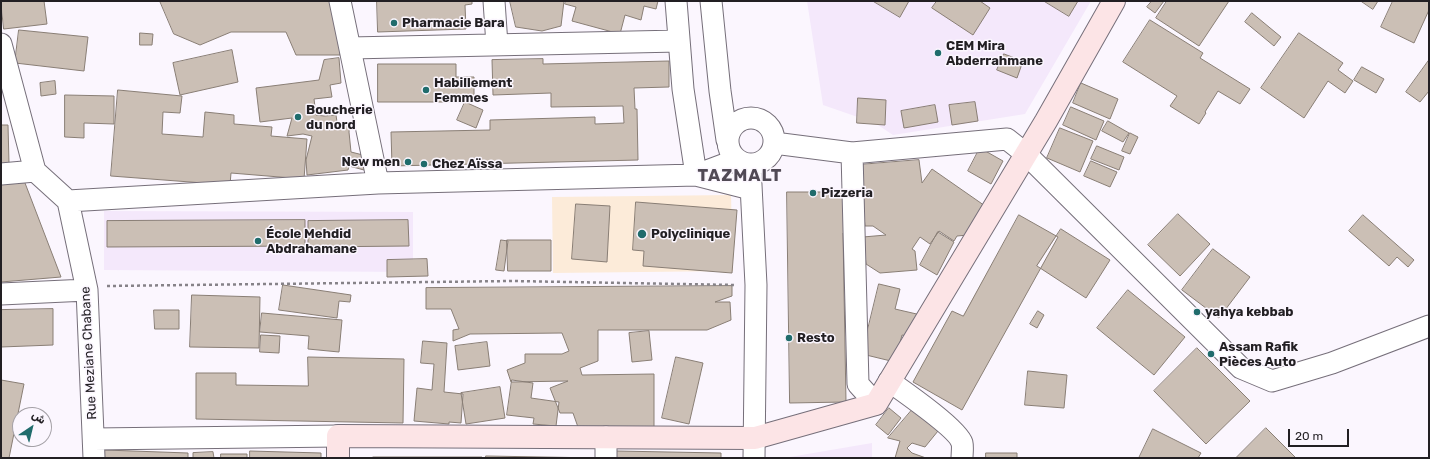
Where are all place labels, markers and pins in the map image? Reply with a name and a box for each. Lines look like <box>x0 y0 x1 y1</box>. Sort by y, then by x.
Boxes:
place label: Pharmacie Bara <box>402 15 505 31</box>
marker: Pharmacie Bara <box>389 18 399 28</box>
place label: CEM Mira Abderrahmane <box>946 38 1043 69</box>
marker: CEM Mira Abderrahmane <box>933 48 943 58</box>
place label: Habillement Femmes <box>434 75 512 106</box>
marker: Habillement Femmes <box>421 85 431 95</box>
place label: Boucherie du nord <box>306 102 373 133</box>
marker: Boucherie du nord <box>293 112 303 122</box>
place label: New men <box>341 154 400 170</box>
place label: Chez Aïssa <box>432 156 502 172</box>
marker: New men <box>403 157 413 167</box>
marker: Chez Aïssa <box>419 159 429 169</box>
place label: Pizzeria <box>821 185 873 201</box>
marker: Pizzeria <box>808 188 818 198</box>
place label: École Mehdid Abdrahamane <box>266 226 357 257</box>
place label: Polyclinique <box>651 226 730 242</box>
marker: Polyclinique <box>636 228 648 240</box>
marker: École Mehdid Abdrahamane <box>253 236 263 246</box>
place label: yahya kebbab <box>1205 304 1294 320</box>
marker: yahya kebbab <box>1192 307 1202 317</box>
place label: Resto <box>797 330 835 346</box>
marker: Resto <box>784 333 794 343</box>
place label: Assam Rafik Pièces Auto <box>1219 339 1298 370</box>
marker: Assam Rafik Pièces Auto <box>1206 349 1216 359</box>

